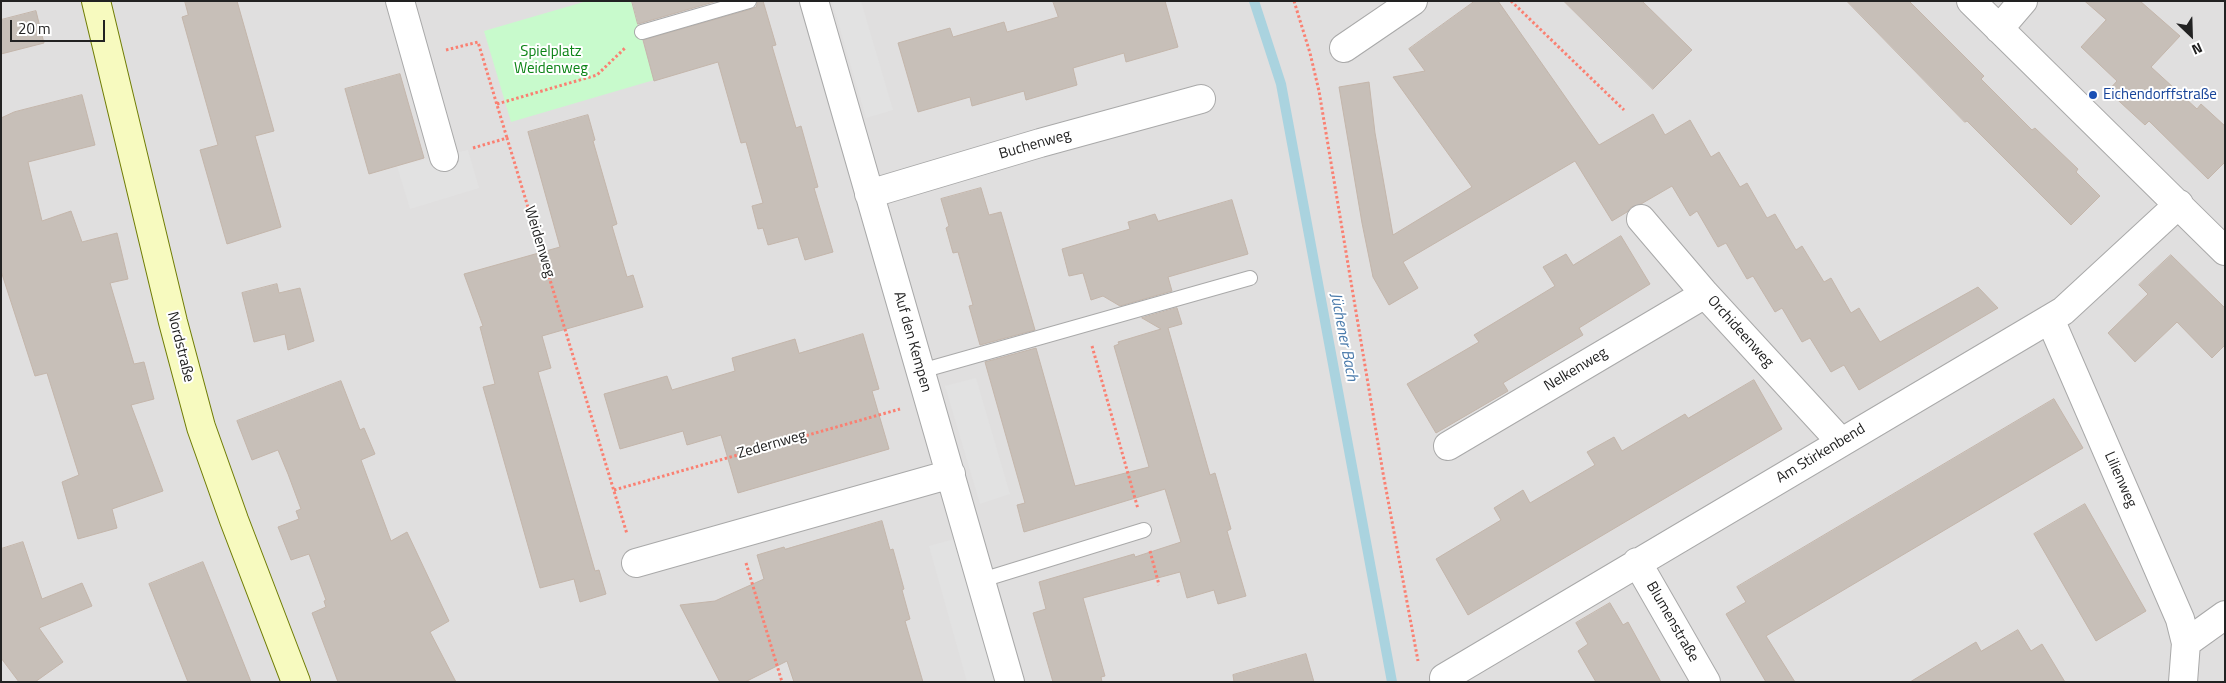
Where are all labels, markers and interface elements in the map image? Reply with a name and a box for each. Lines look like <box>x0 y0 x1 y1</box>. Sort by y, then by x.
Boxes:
scale bar <box>12 10 108 42</box>
north arrow <box>2166 10 2216 60</box>
text: 20 m <box>18 17 51 40</box>
text: N <box>2189 38 2206 61</box>
park label: Spielplatz Weidenweg <box>514 43 588 78</box>
place label: Eichendorffstraße <box>2103 86 2217 104</box>
marker: Eichendorffstraße <box>2087 89 2099 101</box>
street label: Buchenweg <box>997 126 1073 164</box>
street label: Weidenweg <box>520 204 558 280</box>
street label: Auf den Kempen <box>889 290 935 394</box>
water label: Jüchener Bach <box>1325 291 1361 383</box>
street label: Orchideenweg <box>1703 292 1777 372</box>
street label: Nordstraße <box>163 310 197 384</box>
street label: Nelkenweg <box>1541 344 1611 396</box>
street label: Am Stirkenbend <box>1773 420 1869 488</box>
street label: Zedernweg <box>735 427 809 463</box>
street label: Lilienweg <box>2100 449 2140 511</box>
street label: Blumenstraße <box>1642 579 1702 665</box>

